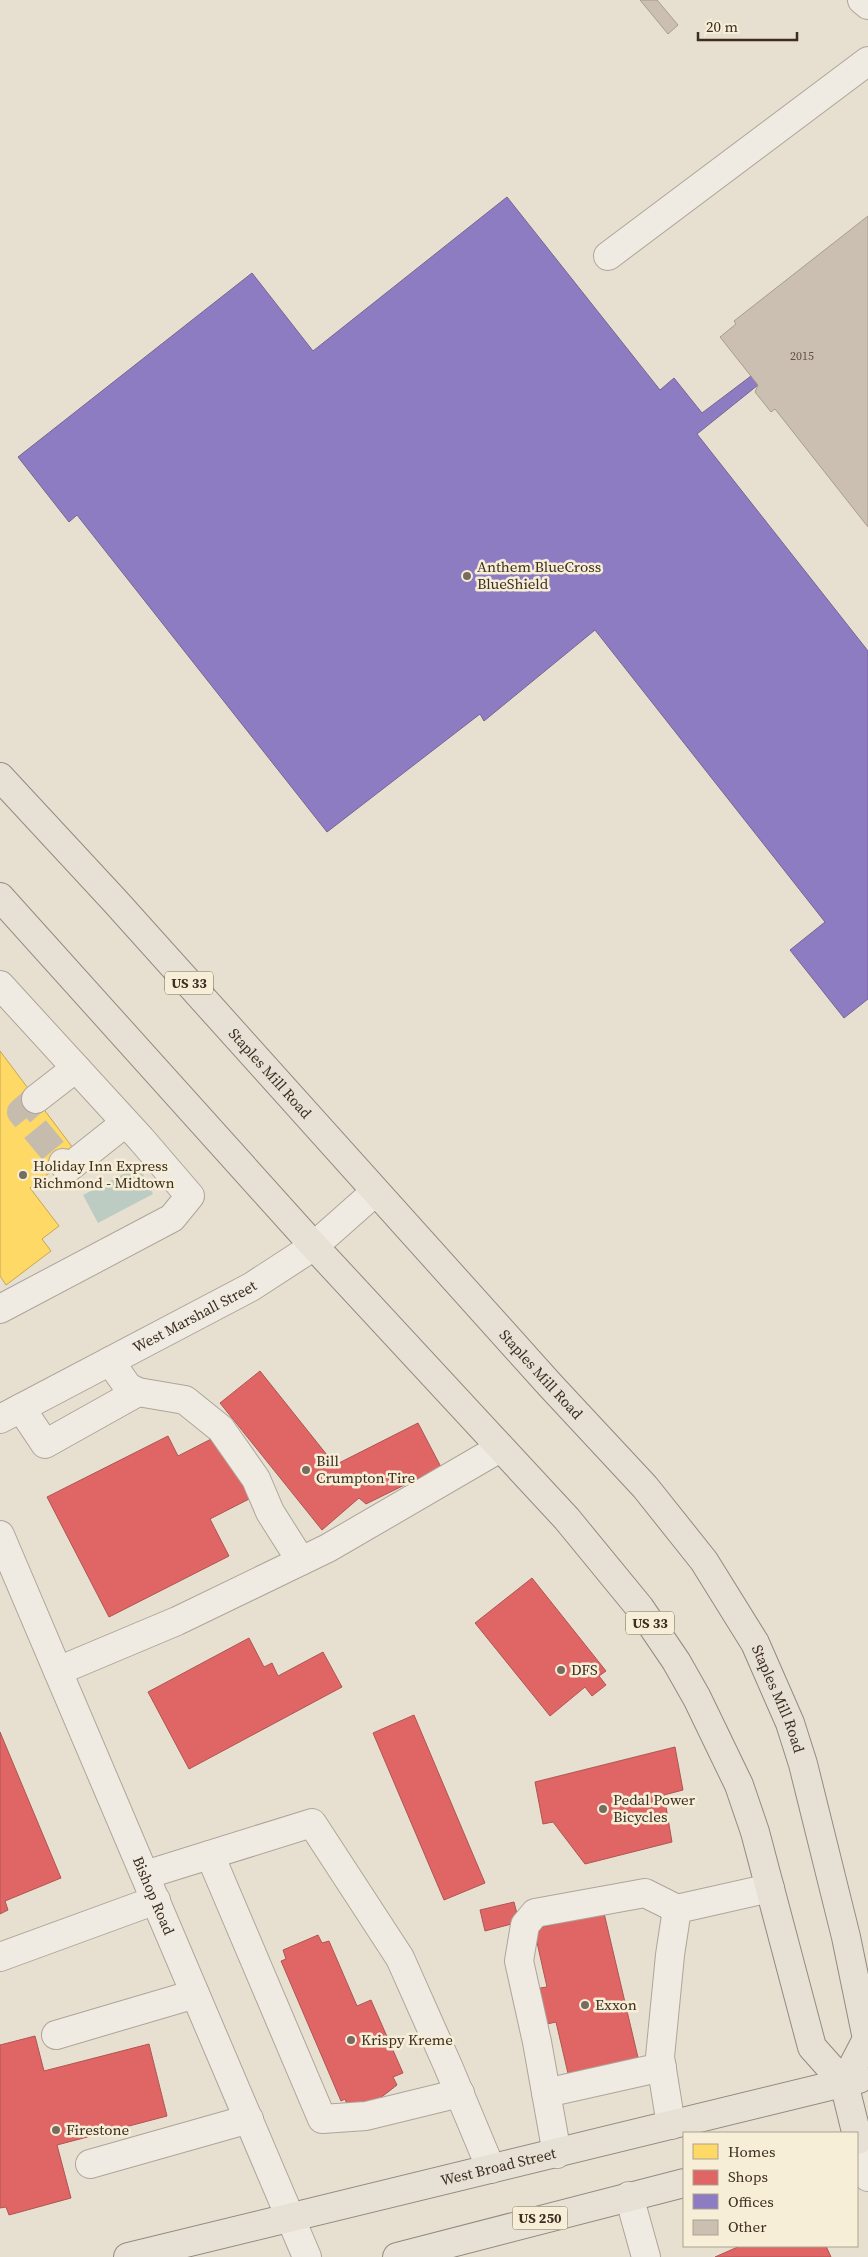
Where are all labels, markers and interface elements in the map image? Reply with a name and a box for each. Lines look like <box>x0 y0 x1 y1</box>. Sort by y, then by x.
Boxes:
scale bar <box>698 10 797 42</box>
text: 20 m <box>706 16 738 37</box>
house number: 2015 <box>790 348 814 364</box>
place label: Anthem BlueCross BlueShield <box>477 556 601 594</box>
marker: Anthem BlueCross BlueShield <box>461 570 473 582</box>
road number: US 33 <box>165 971 213 994</box>
street label: Staples Mill Road <box>224 1023 317 1123</box>
place label: Holiday Inn Express Richmond - Midtown <box>33 1155 175 1193</box>
marker: Holiday Inn Express Richmond - Midtown <box>17 1169 29 1181</box>
street label: West Marshall Street <box>129 1275 261 1357</box>
street label: Staples Mill Road <box>495 1325 588 1424</box>
place label: Bill Crumpton Tire <box>316 1450 416 1488</box>
marker: Bill Crumpton Tire <box>300 1464 312 1476</box>
road number: US 33 <box>626 1612 674 1635</box>
street label: Staples Mill Road <box>747 1641 810 1756</box>
place label: DFS <box>571 1659 598 1680</box>
marker: DFS <box>555 1664 567 1676</box>
place label: Pedal Power Bicycles <box>613 1789 696 1827</box>
marker: Pedal Power Bicycles <box>597 1803 609 1815</box>
street label: Bishop Road <box>128 1853 180 1939</box>
place label: Exxon <box>595 1994 637 2015</box>
marker: Exxon <box>579 1999 591 2011</box>
place label: Krispy Kreme <box>361 2029 453 2050</box>
marker: Krispy Kreme <box>345 2034 357 2046</box>
place label: Firestone <box>66 2119 130 2140</box>
marker: Firestone <box>50 2124 62 2136</box>
legend <box>683 2132 858 2247</box>
text: Homes <box>728 2141 775 2162</box>
street label: West Broad Street <box>438 2142 558 2191</box>
text: Shops <box>728 2166 768 2187</box>
text: Offices <box>728 2191 774 2212</box>
road number: US 250 <box>512 2206 568 2230</box>
text: Other <box>728 2216 767 2237</box>

